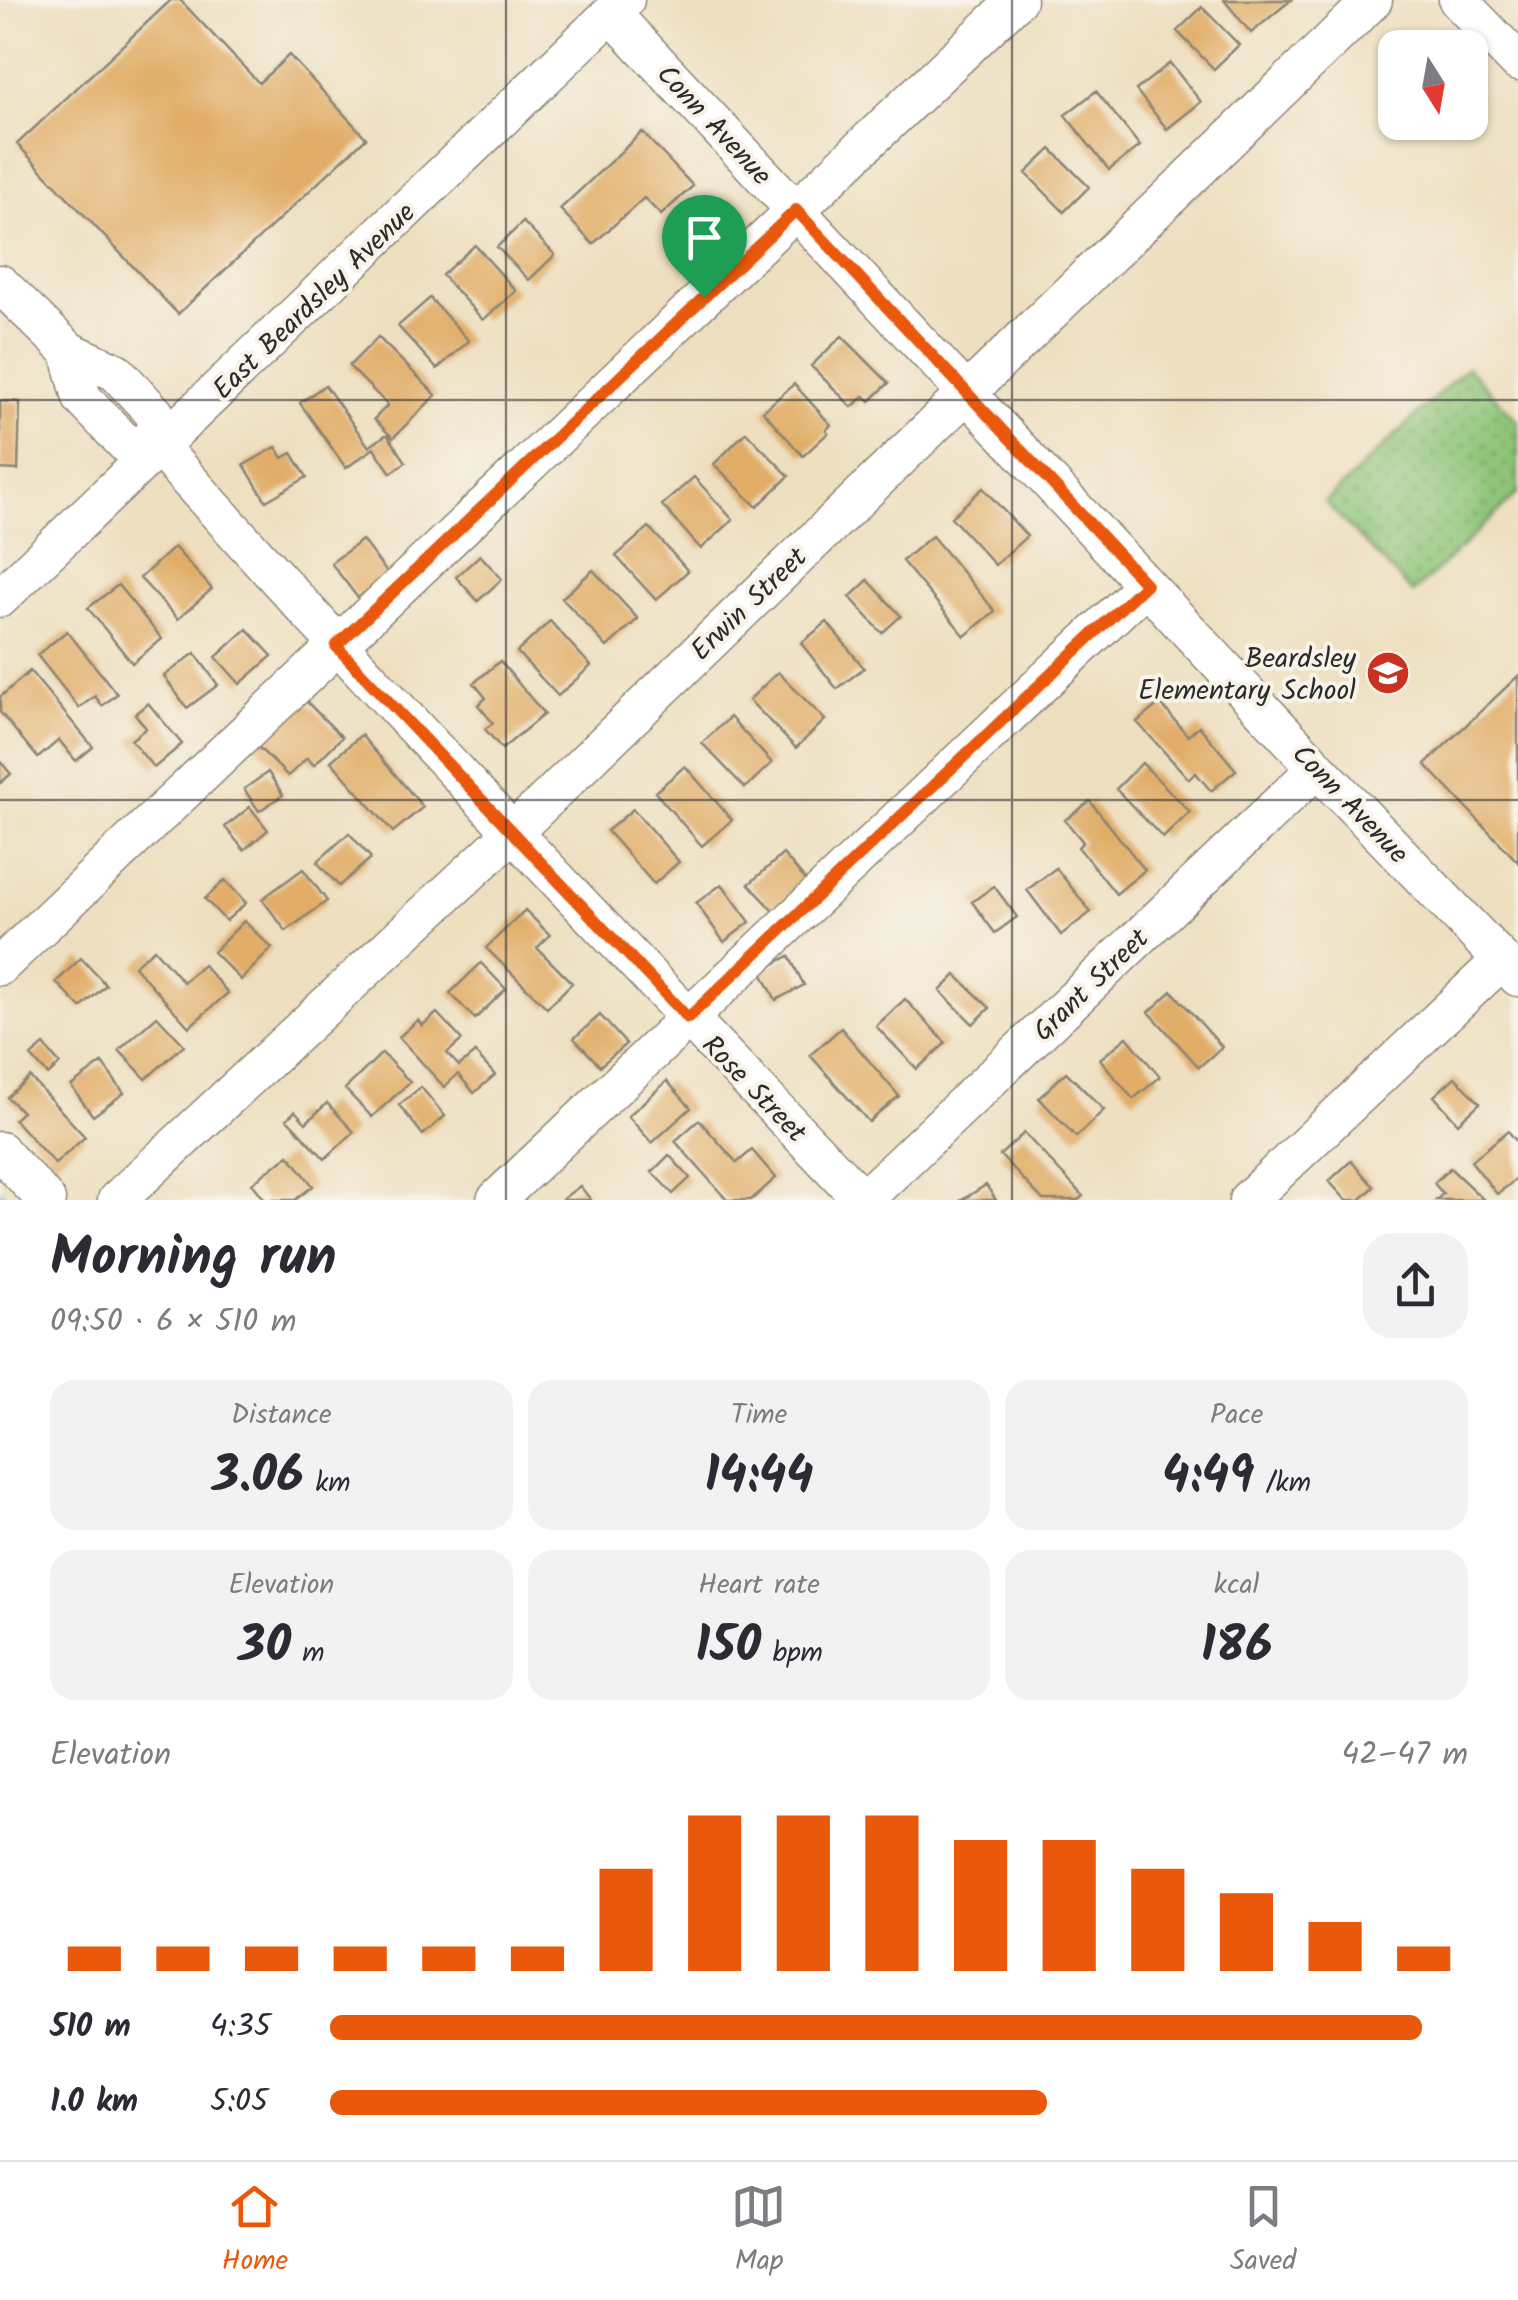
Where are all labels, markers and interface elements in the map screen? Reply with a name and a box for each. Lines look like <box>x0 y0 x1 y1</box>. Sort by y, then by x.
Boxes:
north arrow <box>1378 30 1488 140</box>
map controls <box>1378 30 1488 140</box>
street label: Conn Avenue <box>645 54 782 197</box>
street label: East Beardsley Avenue <box>203 192 427 411</box>
pin <box>662 195 747 298</box>
icon: arrive <box>677 210 732 265</box>
street label: Erwin Street <box>681 536 820 673</box>
place label: Beardsley Elementary School <box>1138 637 1357 714</box>
school or university icon: Beardsley Elementary School <box>1365 650 1411 696</box>
street label: Conn Avenue <box>1280 734 1419 876</box>
street label: Grant Street <box>1023 918 1161 1053</box>
street label: Rose Street <box>690 1025 817 1155</box>
text: Morning run <box>50 1216 337 1303</box>
button: share <box>1363 1233 1468 1338</box>
text: 09:50 · 6 × 510 m <box>50 1297 297 1348</box>
text: Distance <box>231 1393 332 1438</box>
text: Time <box>731 1393 787 1438</box>
text: Pace <box>1210 1393 1263 1438</box>
text: 3.06 <box>212 1438 304 1518</box>
text: 14:44 <box>704 1438 814 1518</box>
text: 4:49 <box>1162 1438 1254 1518</box>
text: km <box>304 1461 351 1506</box>
text: /km <box>1254 1461 1311 1506</box>
text: Elevation <box>228 1563 334 1608</box>
text: Heart rate <box>698 1563 820 1608</box>
text: kcal <box>1214 1563 1259 1608</box>
text: 30 <box>238 1608 291 1688</box>
text: 150 <box>695 1608 761 1688</box>
text: 186 <box>1201 1608 1273 1688</box>
text: m <box>291 1631 325 1676</box>
text: bpm <box>761 1631 823 1676</box>
text: Elevation <box>50 1730 171 1781</box>
text: 42–47 m <box>1342 1730 1468 1781</box>
text: 510 m <box>50 2002 131 2053</box>
text: 4:35 <box>210 2002 271 2053</box>
text: 1.0 km <box>50 2077 138 2128</box>
text: 5:05 <box>210 2077 268 2128</box>
tab: Home <box>222 2179 288 2284</box>
tab: Map <box>731 2179 786 2284</box>
tab: Saved <box>1230 2179 1296 2284</box>

